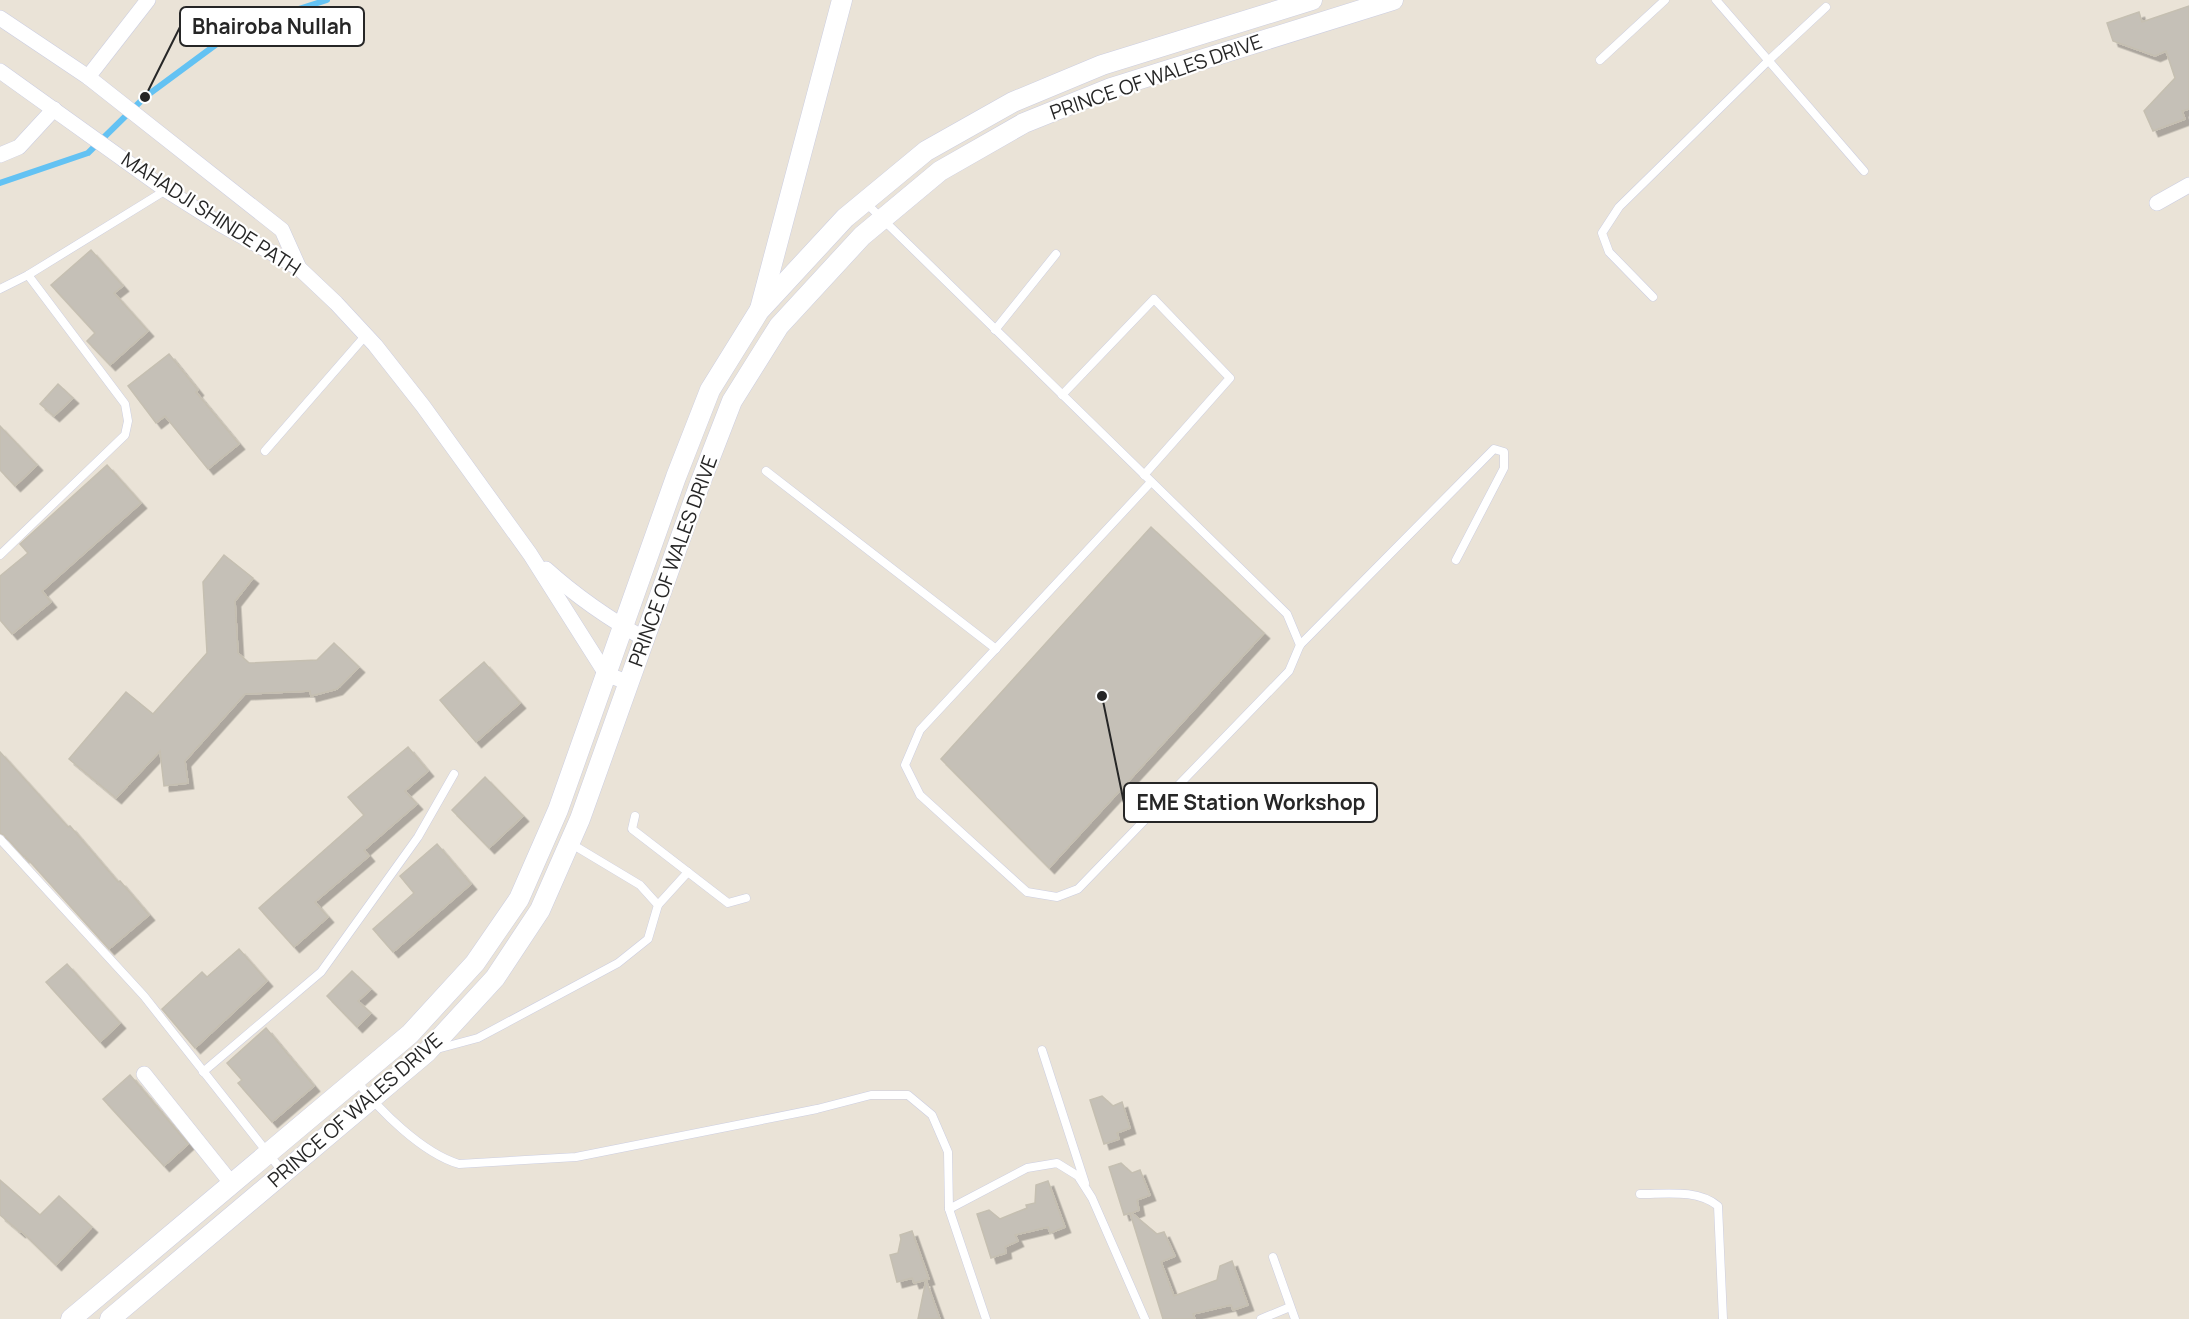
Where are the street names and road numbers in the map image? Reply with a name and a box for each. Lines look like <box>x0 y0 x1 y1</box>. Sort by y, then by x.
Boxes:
street label: PRINCE OF WALES DRIVE <box>1046 27 1266 126</box>
street label: MAHADJI SHINDE PATH <box>116 145 306 282</box>
street label: PRINCE OF WALES DRIVE <box>622 451 723 670</box>
street label: PRINCE OF WALES DRIVE <box>262 1026 448 1193</box>

